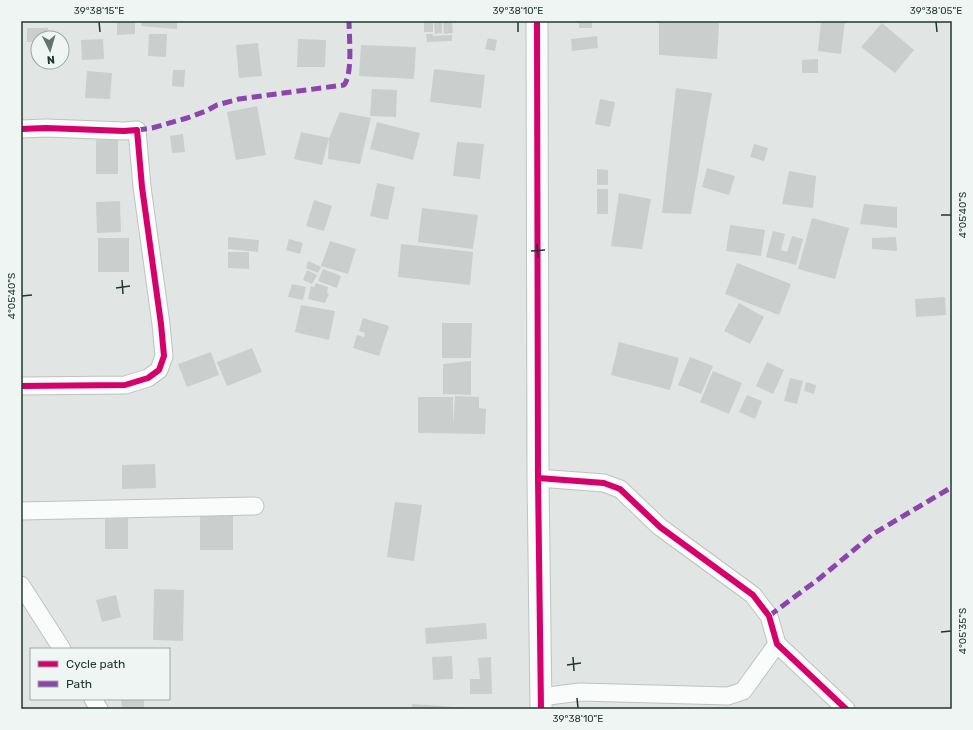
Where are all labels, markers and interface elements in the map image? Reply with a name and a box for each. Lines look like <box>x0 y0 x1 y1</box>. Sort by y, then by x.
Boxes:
text: 39°38'15"E <box>74 5 124 17</box>
text: 39°38'10"E <box>493 5 543 17</box>
text: 39°38'05"E <box>910 5 962 17</box>
north arrow <box>30 30 70 70</box>
text: N <box>46 53 55 66</box>
text: 4°05'40"S <box>957 192 969 238</box>
text: 4°05'40"S <box>6 273 18 319</box>
text: 4°05'35"S <box>957 608 969 654</box>
legend <box>30 648 170 700</box>
text: Cycle path <box>66 657 125 671</box>
text: Path <box>66 677 92 691</box>
text: 39°38'10"E <box>553 713 603 725</box>

